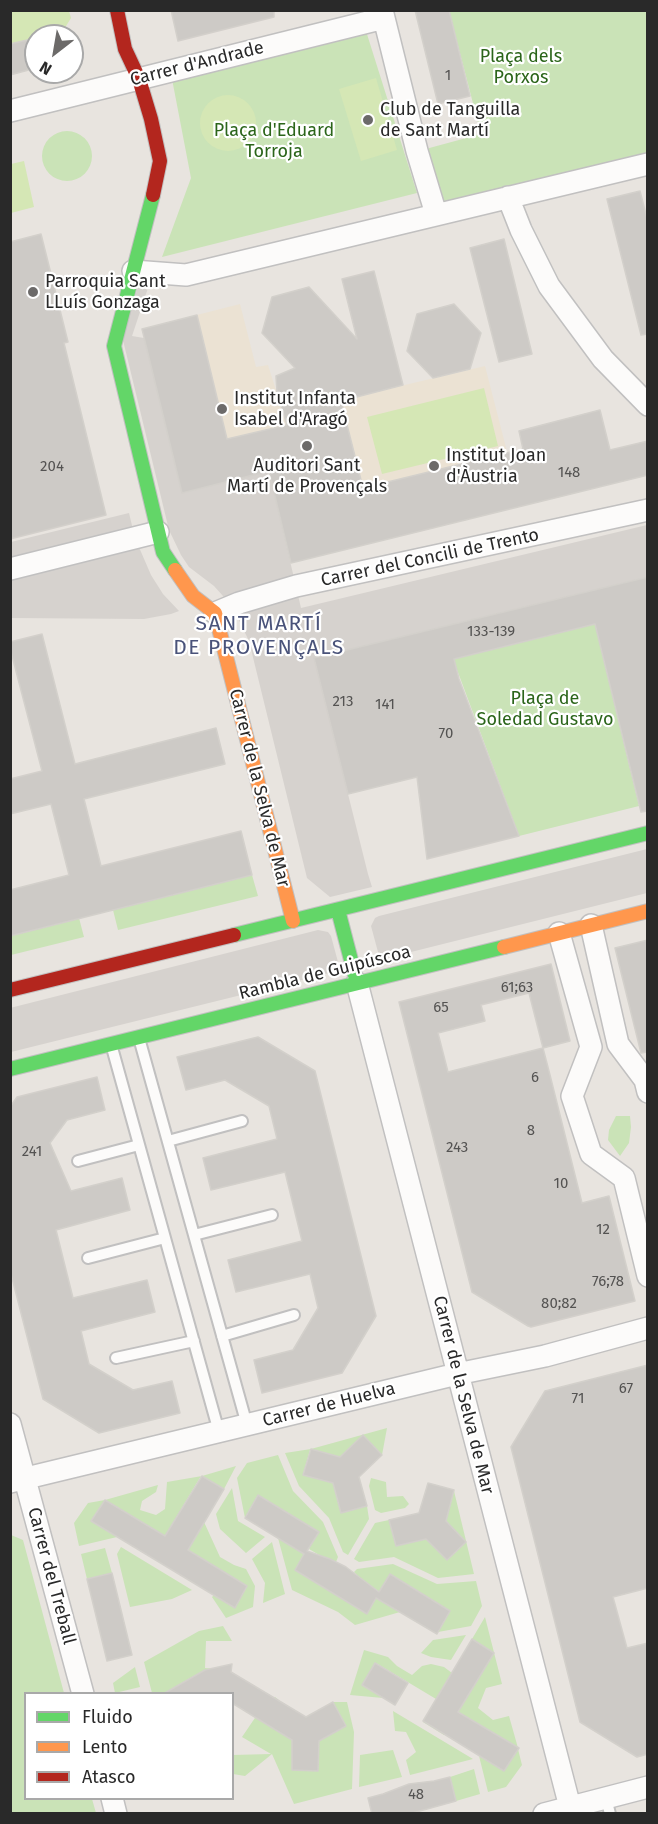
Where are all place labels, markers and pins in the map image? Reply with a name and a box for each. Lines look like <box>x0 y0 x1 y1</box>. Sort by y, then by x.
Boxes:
place label: Club de Tanguilla de Sant Martí <box>380 99 520 142</box>
marker: Club de Tanguilla de Sant Martí <box>361 113 375 127</box>
place label: Parroquia Sant LLuís Gonzaga <box>45 271 166 314</box>
marker: Parroquia Sant LLuís Gonzaga <box>26 285 40 299</box>
place label: Institut Infanta Isabel d'Aragó <box>234 388 356 430</box>
marker: Institut Infanta Isabel d'Aragó <box>215 402 229 416</box>
marker: Auditori Sant Martí de Provençals <box>300 439 314 453</box>
place label: Institut Joan d'Àustria <box>446 445 546 488</box>
place label: Auditori Sant Martí de Provençals <box>227 455 387 498</box>
marker: Institut Joan d'Àustria <box>427 459 441 473</box>

